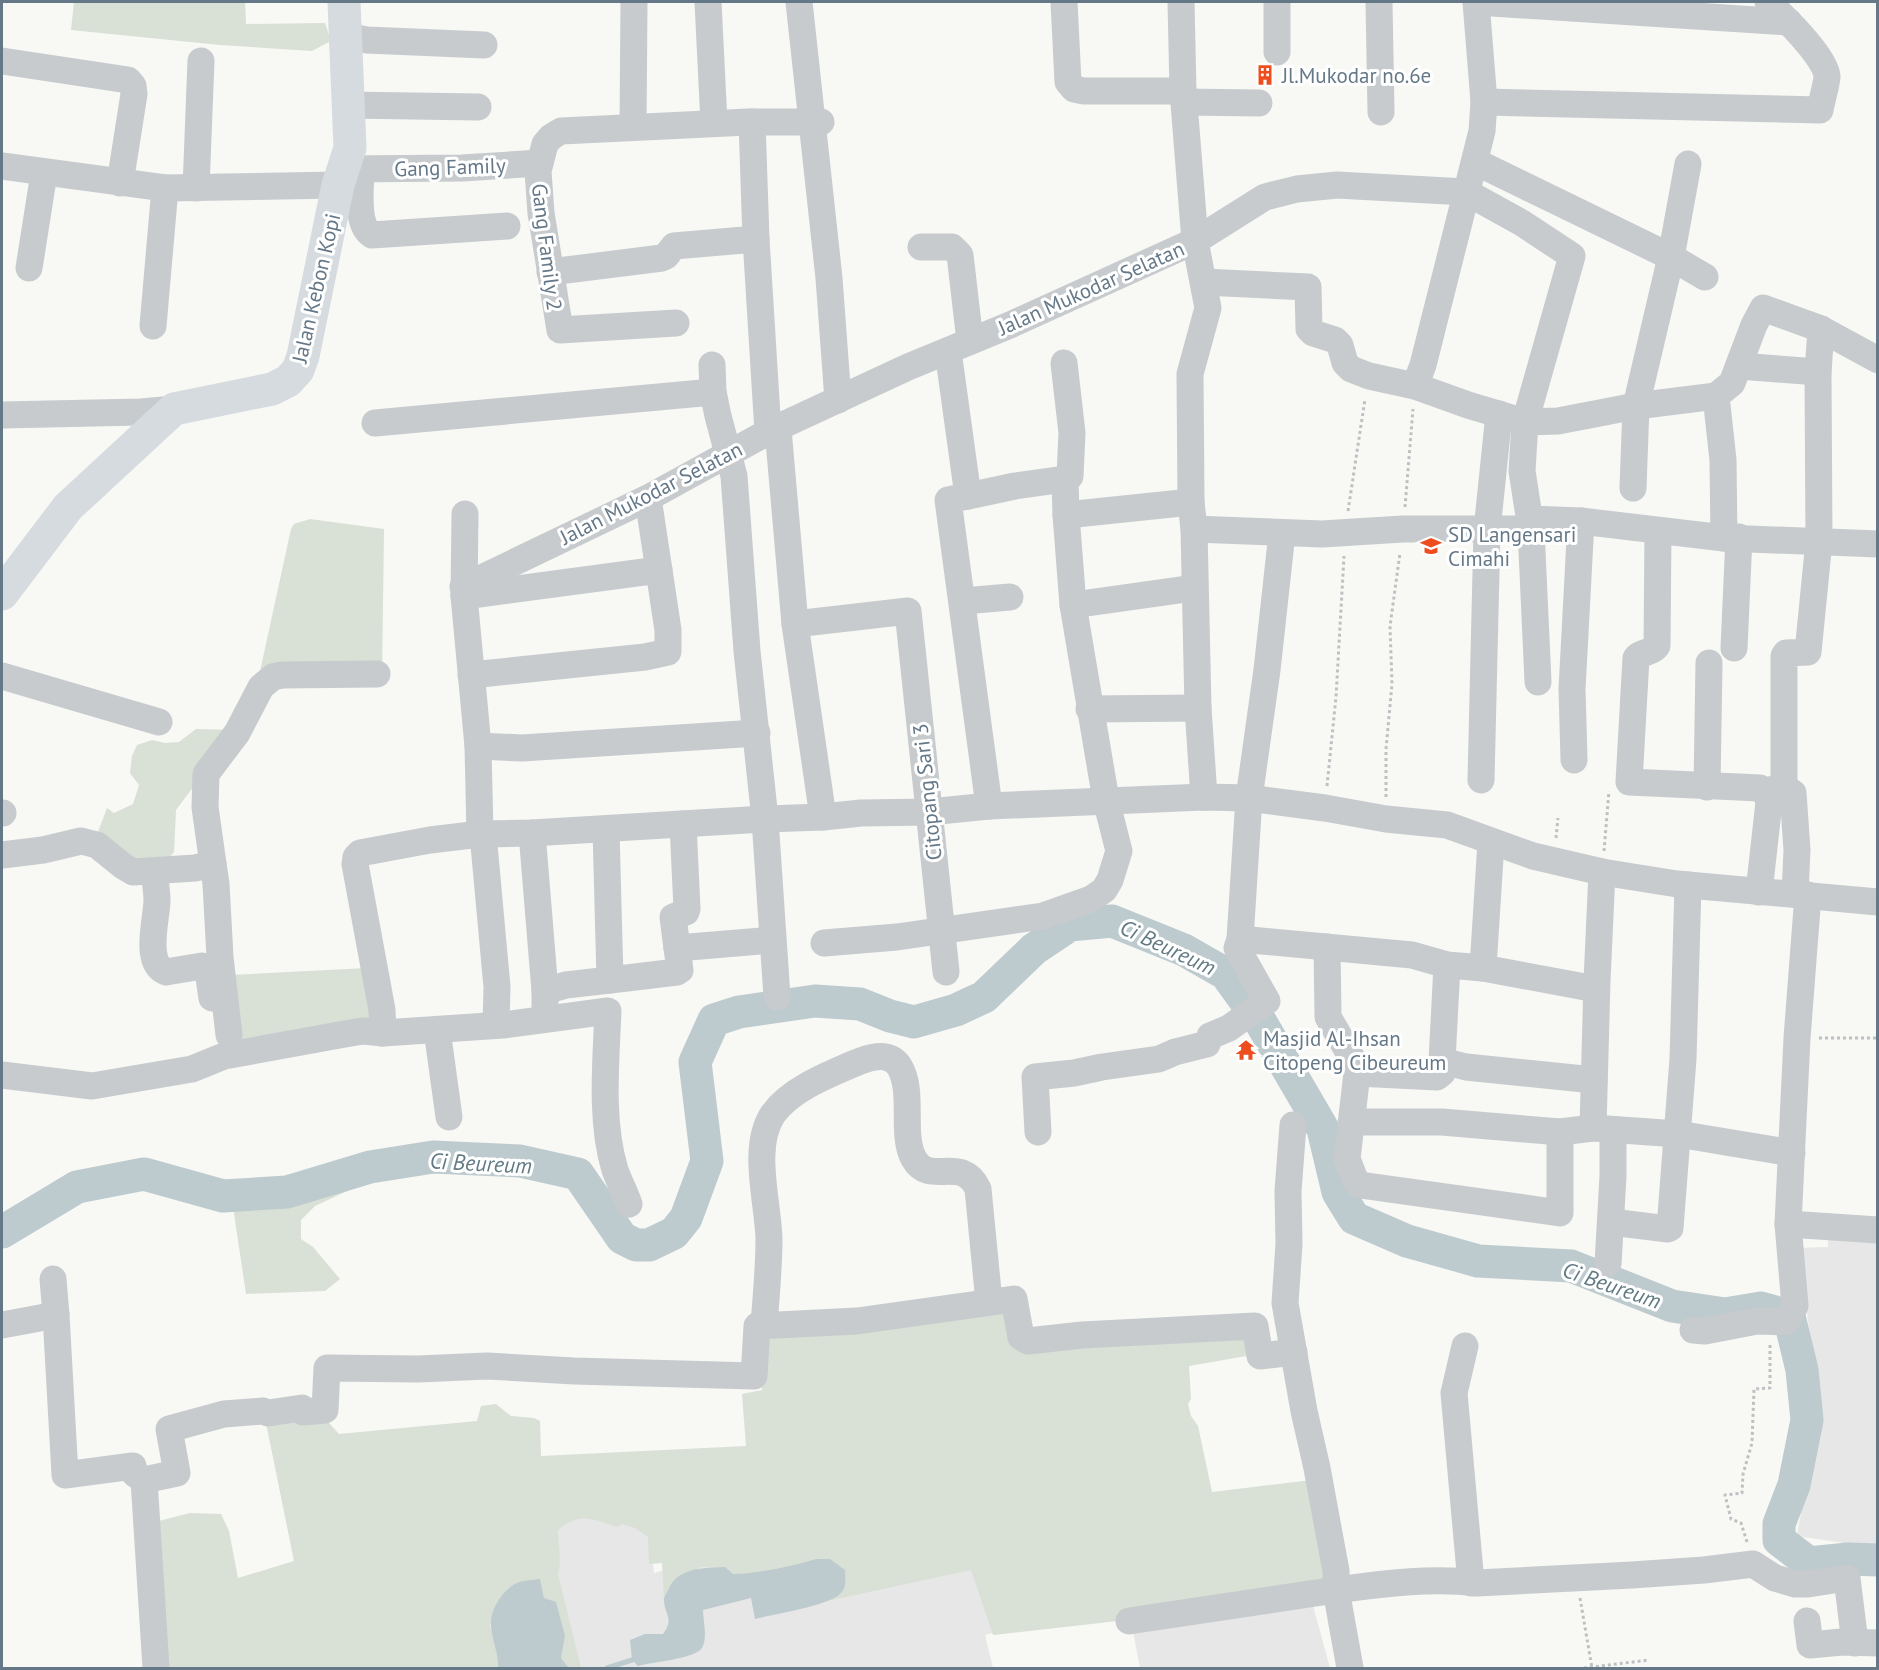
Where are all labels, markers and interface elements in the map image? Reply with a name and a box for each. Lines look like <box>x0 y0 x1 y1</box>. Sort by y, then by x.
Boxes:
place label: Jl.Mukodar no.6e <box>1281 62 1431 89</box>
building icon: Jl.Mukodar no.6e <box>1253 63 1277 87</box>
street label: Gang Family <box>394 152 506 182</box>
street label: Gang Family 2 <box>526 182 568 312</box>
street label: Jalan Kebon Kopi <box>285 211 346 366</box>
street label: Jalan Mukodar Selatan <box>993 235 1188 342</box>
street label: Jalan Mukodar Selatan <box>554 435 747 551</box>
place label: SD Langensari Cimahi <box>1448 521 1576 572</box>
school or university icon: SD Langensari Cimahi <box>1419 534 1443 558</box>
street label: Citopang Sari 3 <box>906 722 948 862</box>
water label: Ci Beureum <box>1116 913 1220 981</box>
place label: Masjid Al-Ihsan Citopeng Cibeureum <box>1263 1025 1446 1076</box>
temple icon: Masjid Al-Ihsan Citopeng Cibeureum <box>1234 1038 1258 1062</box>
water label: Ci Beureum <box>429 1146 533 1180</box>
water label: Ci Beureum <box>1559 1255 1665 1315</box>

